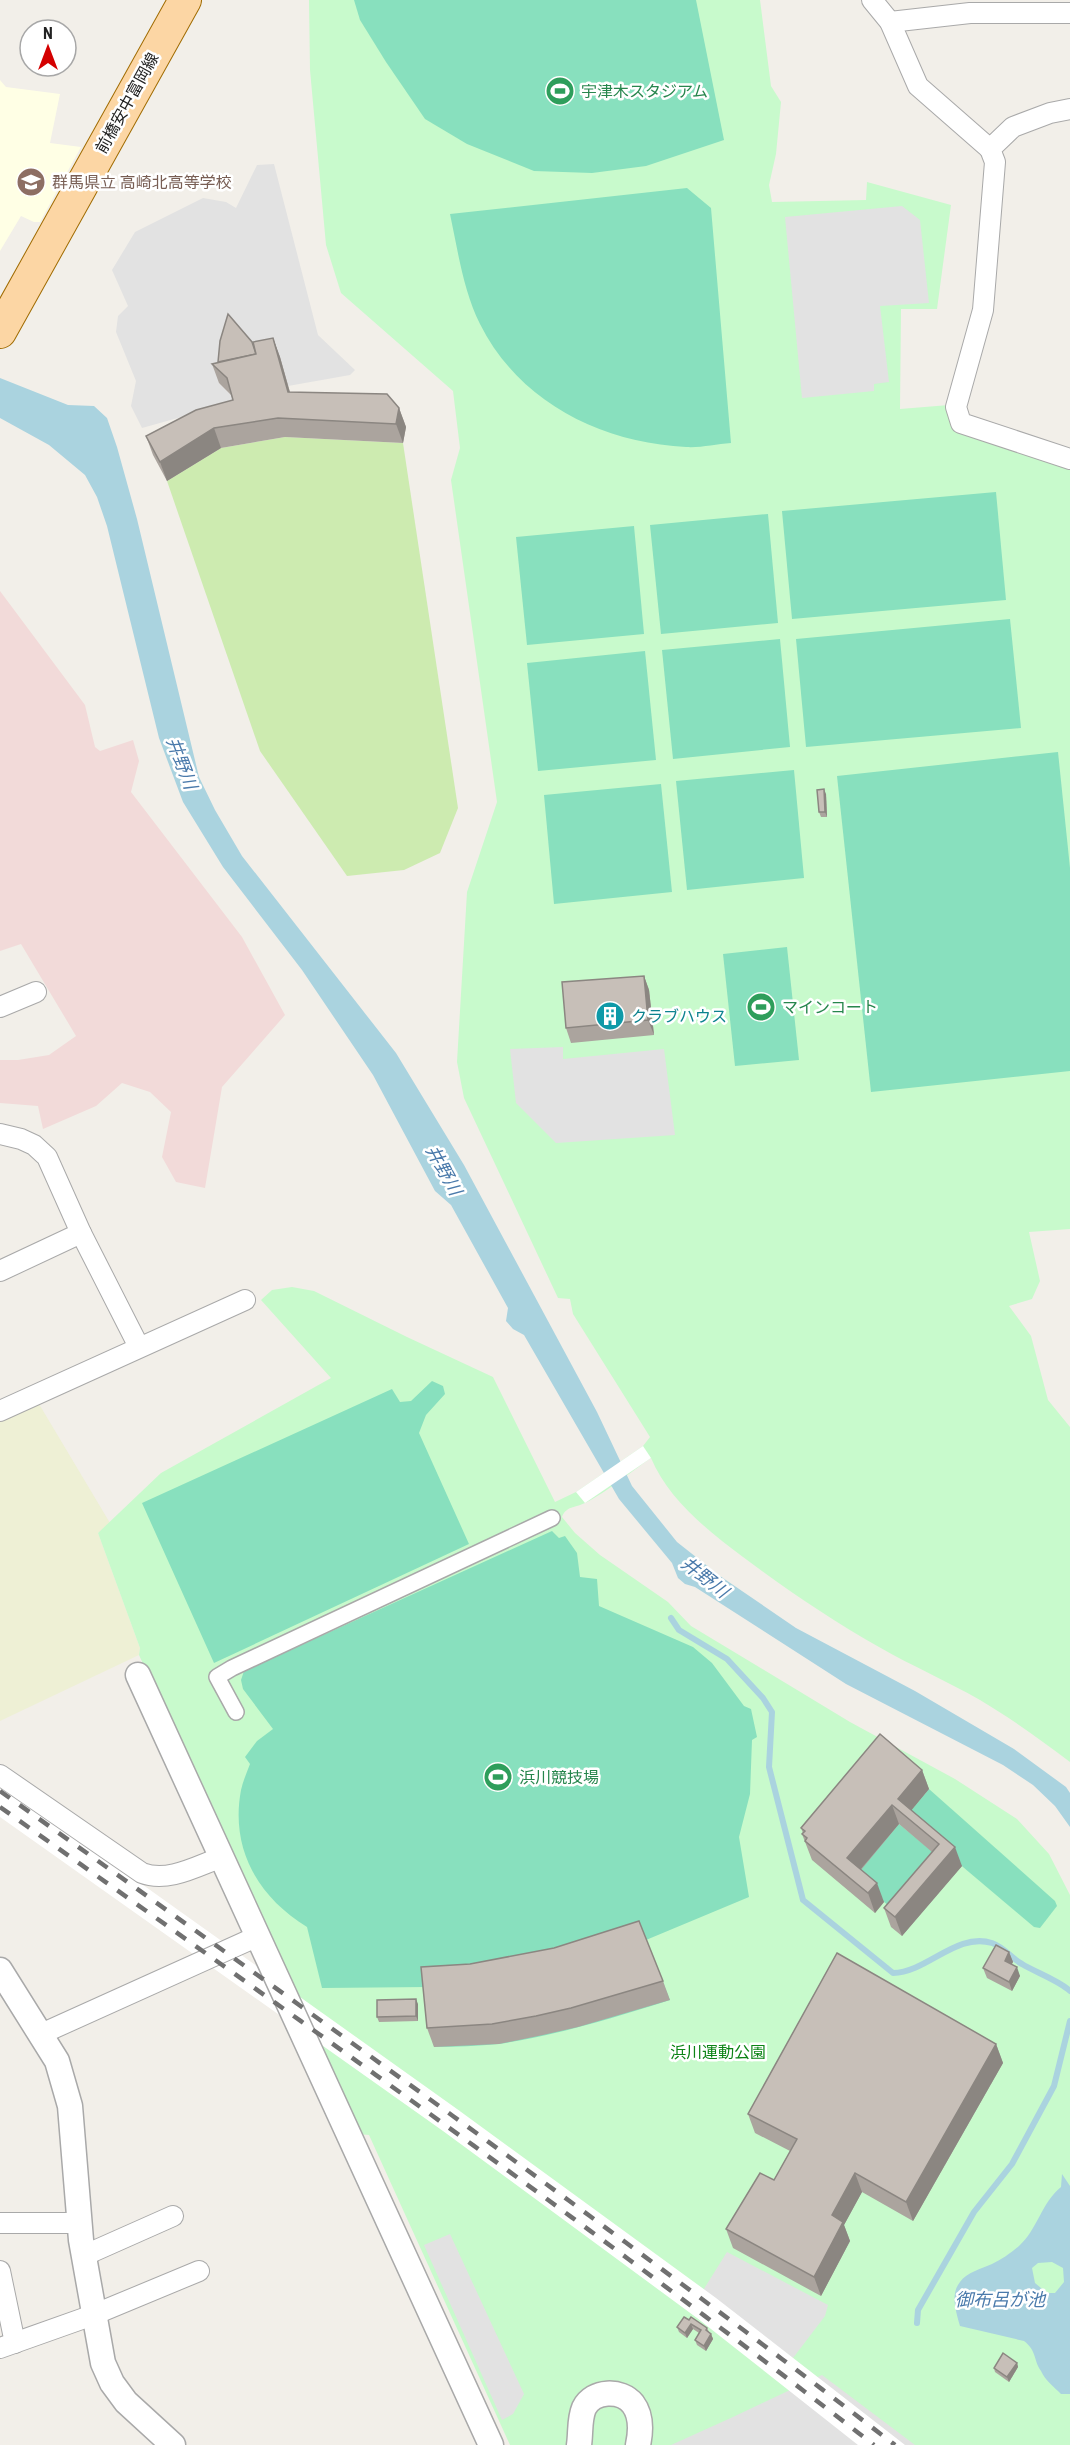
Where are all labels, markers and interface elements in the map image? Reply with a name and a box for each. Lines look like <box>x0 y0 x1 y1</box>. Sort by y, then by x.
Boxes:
north arrow <box>18 18 78 78</box>
text: N <box>43 24 53 43</box>
street label: 前橋安中富岡線 <box>92 49 162 157</box>
sports icon: 宇津木スタジアム <box>544 75 576 107</box>
place label: 宇津木スタジアム <box>581 82 708 101</box>
school or university icon: 群馬県立 高崎北高等学校 <box>15 166 47 198</box>
place label: 群馬県立 高崎北高等学校 <box>52 173 232 192</box>
water label: 井野川 <box>163 734 202 794</box>
sports icon: マインコート <box>745 991 777 1023</box>
place label: マインコート <box>782 998 878 1017</box>
building icon: クラブハウス <box>594 1000 626 1032</box>
place label: クラブハウス <box>631 1007 727 1026</box>
water label: 井野川 <box>422 1141 467 1200</box>
water label: 井野川 <box>677 1552 734 1603</box>
sports icon: 浜川競技場 <box>482 1761 514 1793</box>
place label: 浜川競技場 <box>519 1768 599 1787</box>
park label: 浜川運動公園 <box>670 2043 766 2062</box>
water label: 御布呂が池 <box>955 2289 1047 2310</box>

